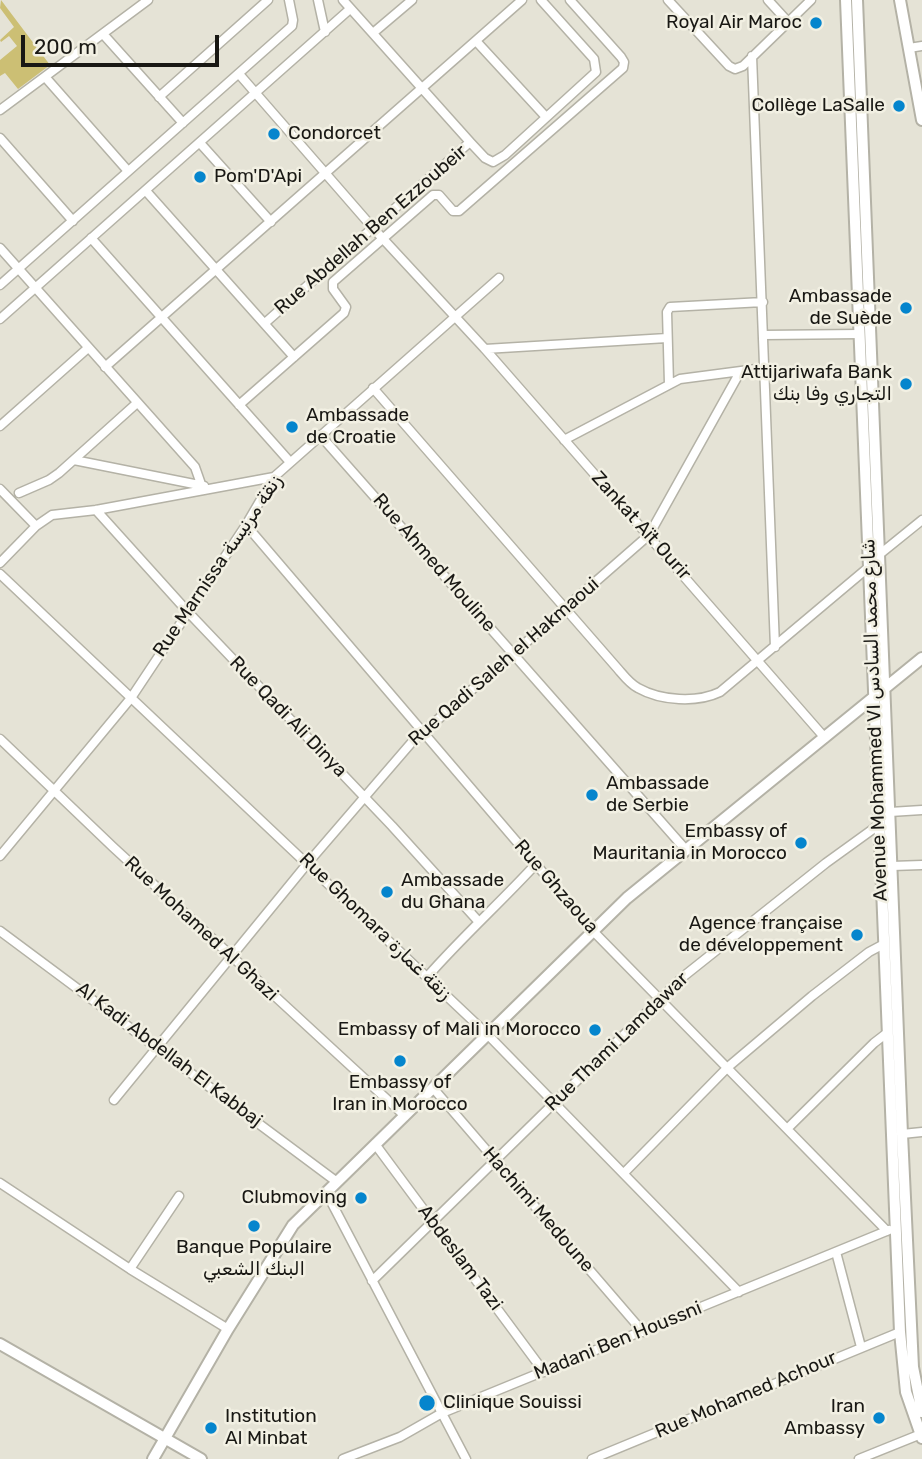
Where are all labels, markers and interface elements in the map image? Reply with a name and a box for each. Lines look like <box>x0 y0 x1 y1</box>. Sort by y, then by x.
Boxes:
place label: Royal Air Maroc <box>666 12 802 34</box>
marker: Royal Air Maroc <box>808 15 824 31</box>
scale bar <box>24 21 222 65</box>
text: 200 m <box>34 34 97 59</box>
place label: Collège LaSalle <box>752 95 885 117</box>
marker: Collège LaSalle <box>891 98 907 114</box>
place label: Condorcet <box>288 123 381 145</box>
marker: Condorcet <box>266 126 282 142</box>
street label: Rue Abdellah Ben Ezzoubeir <box>270 140 472 320</box>
place label: Pom'D'Api <box>214 166 302 188</box>
marker: Pom'D'Api <box>192 169 208 185</box>
place label: Ambassade de Suède <box>789 286 892 330</box>
marker: Ambassade de Suède <box>898 300 914 316</box>
place label: Attijariwafa Bank التجاري وفا بنك <box>741 362 892 406</box>
marker: Attijariwafa Bank التجاري وفا بنك <box>898 376 914 392</box>
place label: Ambassade de Croatie <box>306 405 409 449</box>
marker: Ambassade de Croatie <box>284 419 300 435</box>
street label: Zankat Aït Ourir <box>586 467 696 585</box>
street label: Rue Marnissa زنقة مرنيسة <box>149 471 287 661</box>
street label: Rue Ahmed Mouline <box>368 489 500 637</box>
street label: Avenue Mohammed VI شارع محمد السادس <box>857 538 893 902</box>
street label: Rue Qadi Saleh el Hakmaoui <box>404 573 604 751</box>
street label: Rue Qadi Ali Dinya <box>225 652 351 782</box>
place label: Ambassade de Serbie <box>606 773 709 817</box>
marker: Ambassade de Serbie <box>584 787 600 803</box>
place label: Embassy of Mauritania in Morocco <box>592 821 787 865</box>
street label: Rue Ghzaoua <box>509 835 603 939</box>
marker: Embassy of Mauritania in Morocco <box>793 835 809 851</box>
street label: Rue Ghomara زنقة غمارة <box>294 848 456 1006</box>
street label: Rue Mohamed Al Ghazi <box>119 852 283 1006</box>
place label: Ambassade du Ghana <box>401 870 504 914</box>
marker: Ambassade du Ghana <box>379 884 395 900</box>
place label: Agence française de développement <box>679 913 843 957</box>
marker: Agence française de développement <box>849 927 865 943</box>
street label: Rue Thami Lamdawar <box>541 968 693 1116</box>
street label: Al Kadi Abdellah El Kabbaj <box>72 978 266 1132</box>
place label: Embassy of Mali in Morocco <box>338 1019 581 1041</box>
marker: Embassy of Mali in Morocco <box>587 1022 603 1038</box>
marker: Embassy of Iran in Morocco <box>392 1053 408 1069</box>
place label: Embassy of Iran in Morocco <box>332 1072 468 1116</box>
street label: Hachimi Medoune <box>477 1143 599 1277</box>
place label: Clubmoving <box>242 1187 347 1209</box>
marker: Clubmoving <box>353 1190 369 1206</box>
street label: Abdeslam Tazi <box>413 1201 507 1315</box>
marker: Banque Populaire البنك الشعبي <box>246 1218 262 1234</box>
place label: Banque Populaire البنك الشعبي <box>176 1237 332 1281</box>
street label: Madani Ben Houssni <box>531 1297 705 1385</box>
street label: Rue Mohamed Achour <box>652 1346 840 1444</box>
place label: Clinique Souissi <box>443 1392 582 1414</box>
marker: Clinique Souissi <box>417 1393 437 1413</box>
place label: Iran Ambassy <box>784 1396 865 1440</box>
place label: Institution Al Minbat <box>225 1406 317 1450</box>
marker: Iran Ambassy <box>871 1410 887 1426</box>
marker: Institution Al Minbat <box>203 1420 219 1436</box>

